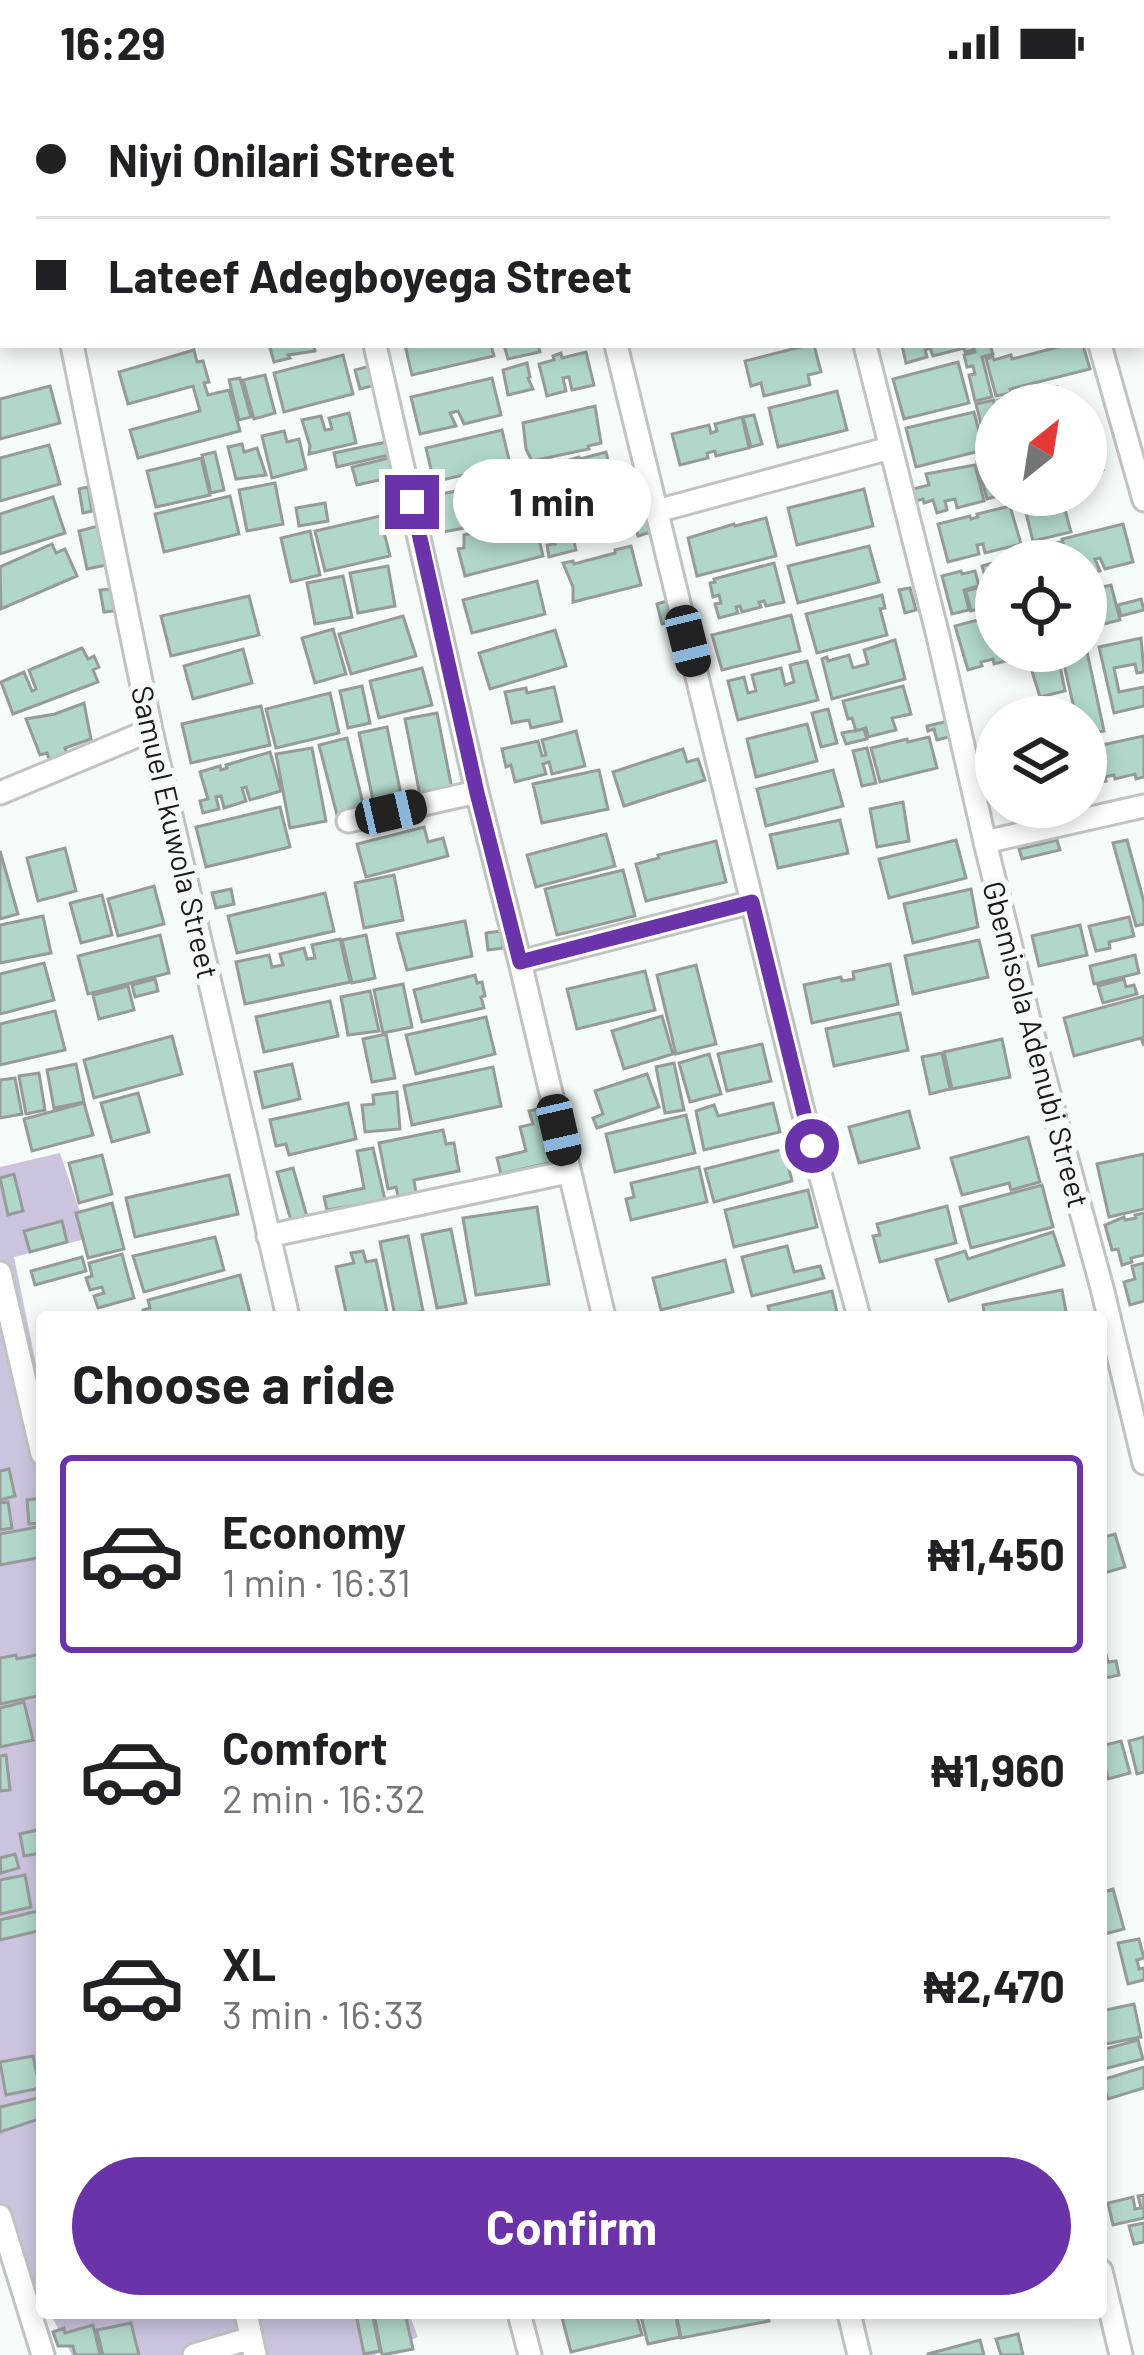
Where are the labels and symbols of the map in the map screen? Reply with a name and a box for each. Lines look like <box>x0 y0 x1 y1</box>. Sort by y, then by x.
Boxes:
north arrow <box>975 384 1107 516</box>
callout: 1 min <box>454 460 652 544</box>
route end <box>385 475 439 529</box>
car <box>662 602 714 680</box>
street label: Samuel Ekuwola Street <box>125 682 227 982</box>
car <box>352 786 430 838</box>
street label: Gbemisola Adenubi Street <box>976 877 1098 1211</box>
car <box>533 1091 585 1169</box>
route start <box>785 1119 839 1173</box>

